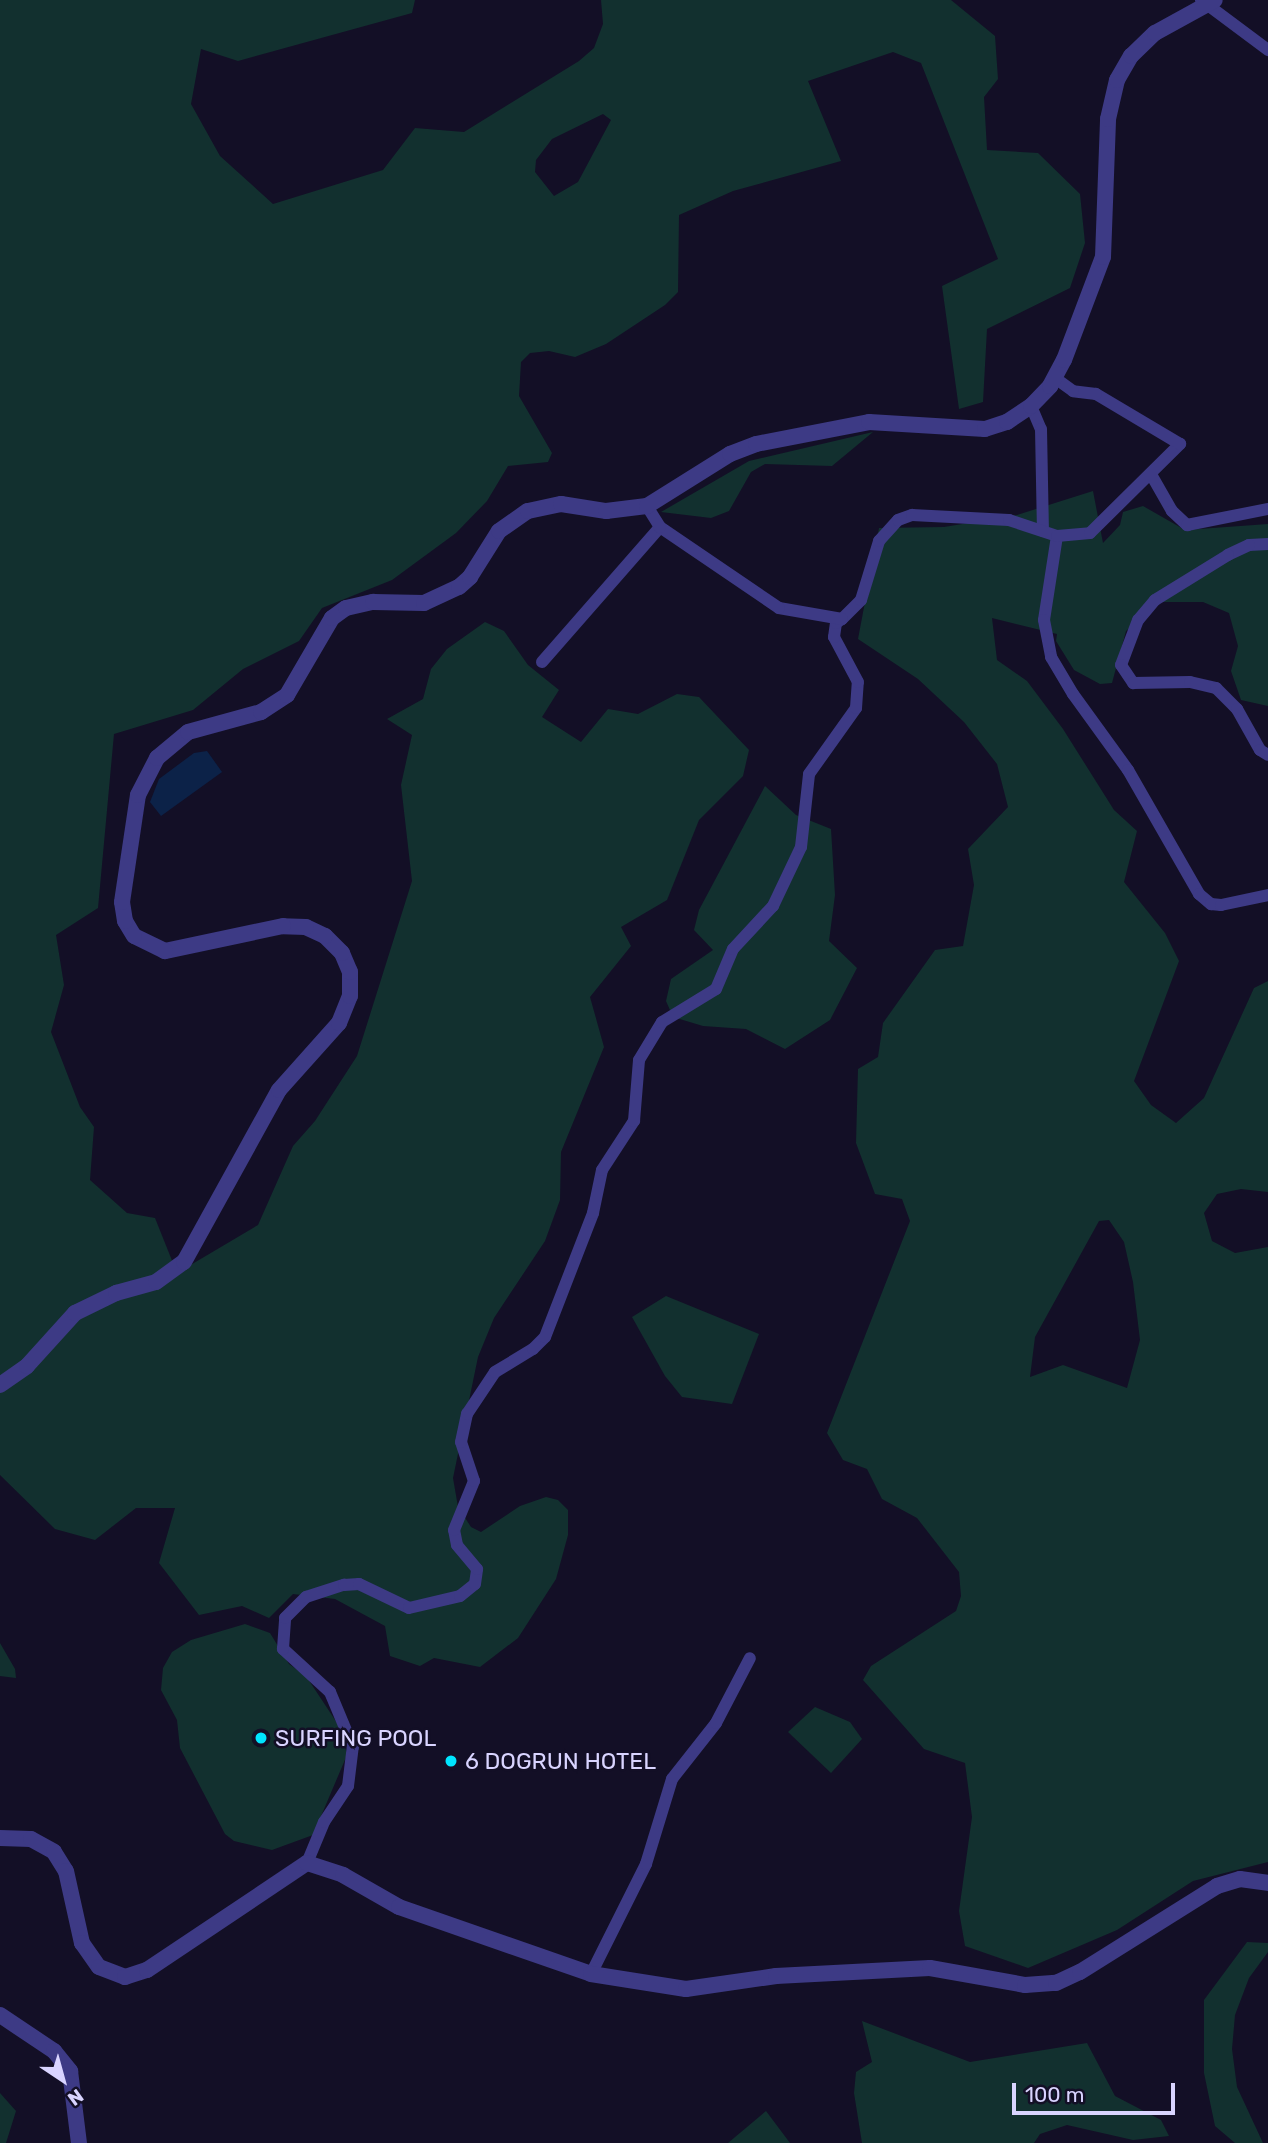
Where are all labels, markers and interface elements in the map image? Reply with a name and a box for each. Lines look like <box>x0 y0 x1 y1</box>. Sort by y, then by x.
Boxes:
place label: SURFING POOL <box>275 1724 436 1752</box>
marker: SURFING POOL <box>253 1730 269 1746</box>
place label: 6 DOGRUN HOTEL <box>465 1747 656 1775</box>
marker: 6 DOGRUN HOTEL <box>443 1753 459 1769</box>
north arrow <box>28 2045 98 2115</box>
scale bar <box>1016 2070 1179 2114</box>
text: 100 m <box>1025 2082 1084 2107</box>
text: N <box>63 2084 88 2111</box>

